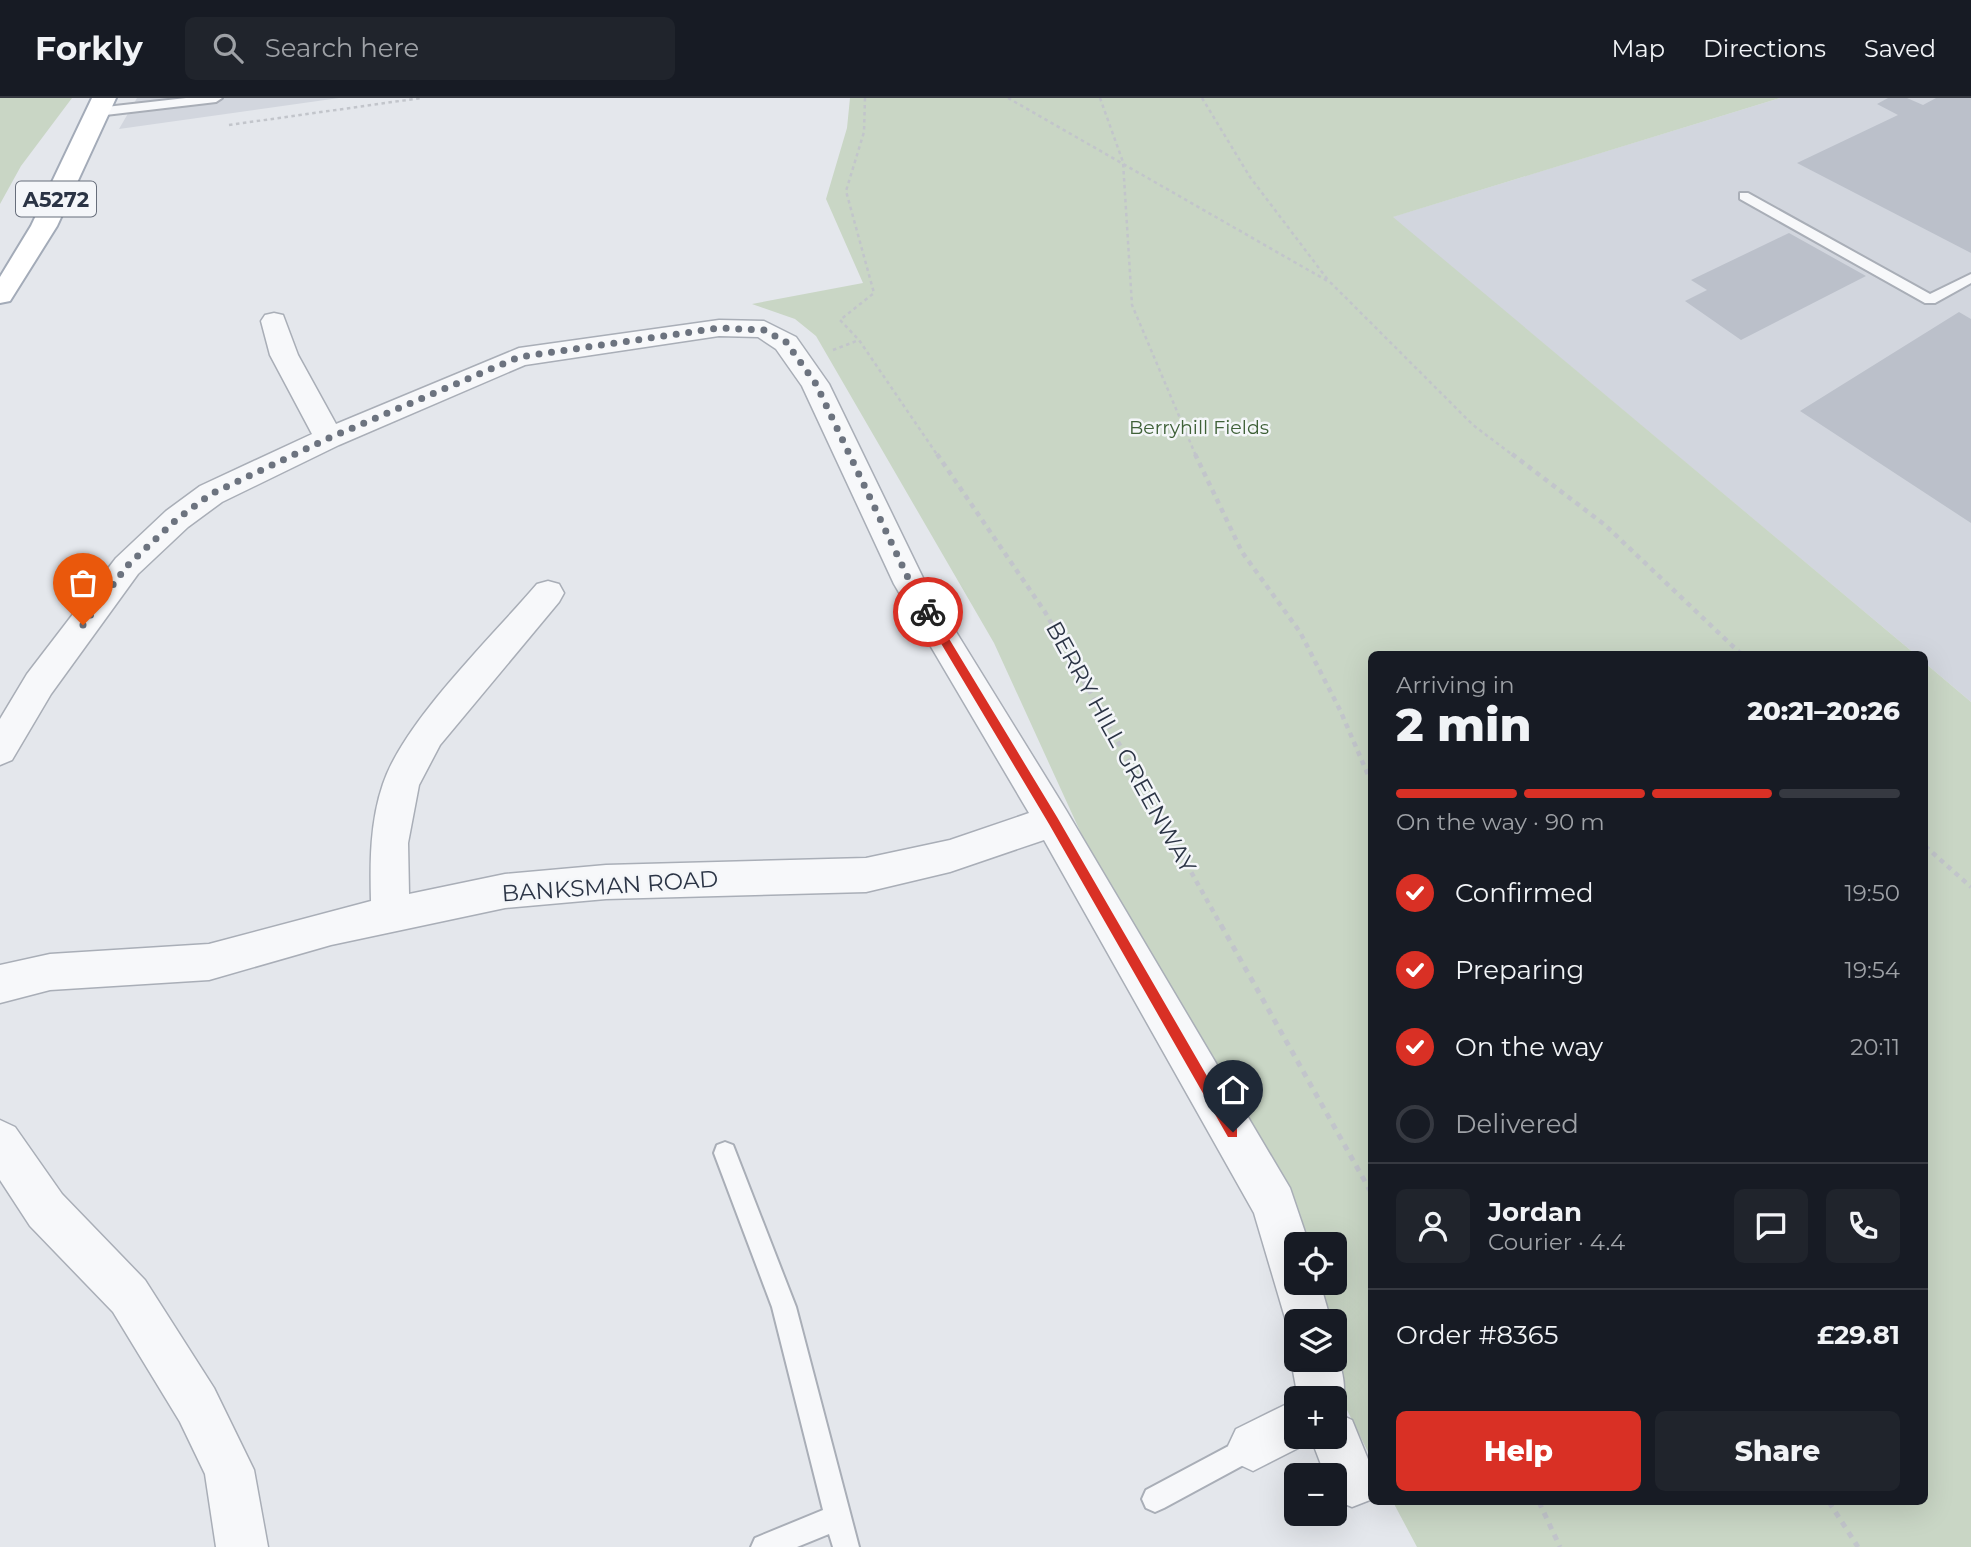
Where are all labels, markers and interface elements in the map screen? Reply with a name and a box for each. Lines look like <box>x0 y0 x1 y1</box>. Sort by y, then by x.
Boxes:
search box <box>185 17 675 80</box>
text: Forkly <box>35 28 143 68</box>
icon: search <box>209 29 247 67</box>
text: Search here <box>265 32 419 64</box>
text: Map <box>1612 34 1665 63</box>
text: Directions <box>1703 34 1826 63</box>
text: Saved <box>1864 34 1936 63</box>
road number: A5272 <box>16 182 96 217</box>
park label: Berryhill Fields <box>1129 416 1269 439</box>
pin <box>53 553 113 625</box>
icon: bag <box>64 564 102 602</box>
courier <box>893 577 963 647</box>
icon: bike <box>909 593 947 631</box>
street label: BERRY HILL GREENWAY <box>1040 616 1202 878</box>
text: Arriving in <box>1396 671 1515 699</box>
text: 20:21–20:26 <box>1747 695 1900 727</box>
text: 2 min <box>1396 696 1531 753</box>
text: On the way · 90 m <box>1396 808 1605 836</box>
street label: BANKSMAN ROAD <box>501 864 719 908</box>
icon: check <box>1396 874 1434 912</box>
text: Confirmed <box>1455 877 1594 909</box>
text: 19:50 <box>1845 879 1900 907</box>
icon: check <box>1396 951 1434 989</box>
text: Preparing <box>1455 954 1584 986</box>
text: 19:54 <box>1845 956 1900 984</box>
icon: check <box>1396 1028 1434 1066</box>
text: On the way <box>1455 1031 1603 1063</box>
text: 20:11 <box>1850 1033 1900 1061</box>
pin <box>1203 1060 1263 1132</box>
icon: home <box>1214 1071 1252 1109</box>
text: Delivered <box>1455 1108 1579 1140</box>
button: person <box>1396 1189 1470 1263</box>
button: chat <box>1734 1189 1808 1263</box>
button: phone <box>1826 1189 1900 1263</box>
text: Jordan <box>1488 1196 1582 1228</box>
text: Courier · 4.4 <box>1488 1228 1625 1256</box>
map controls <box>1284 1232 1347 1526</box>
button: locate <box>1284 1232 1347 1295</box>
button: layers <box>1284 1309 1347 1372</box>
text: Order #8365 <box>1396 1319 1558 1351</box>
text: £29.81 <box>1817 1319 1900 1351</box>
button: + <box>1284 1386 1347 1449</box>
button: Help <box>1396 1411 1641 1491</box>
button: Share <box>1655 1411 1900 1491</box>
button: − <box>1284 1463 1347 1526</box>

